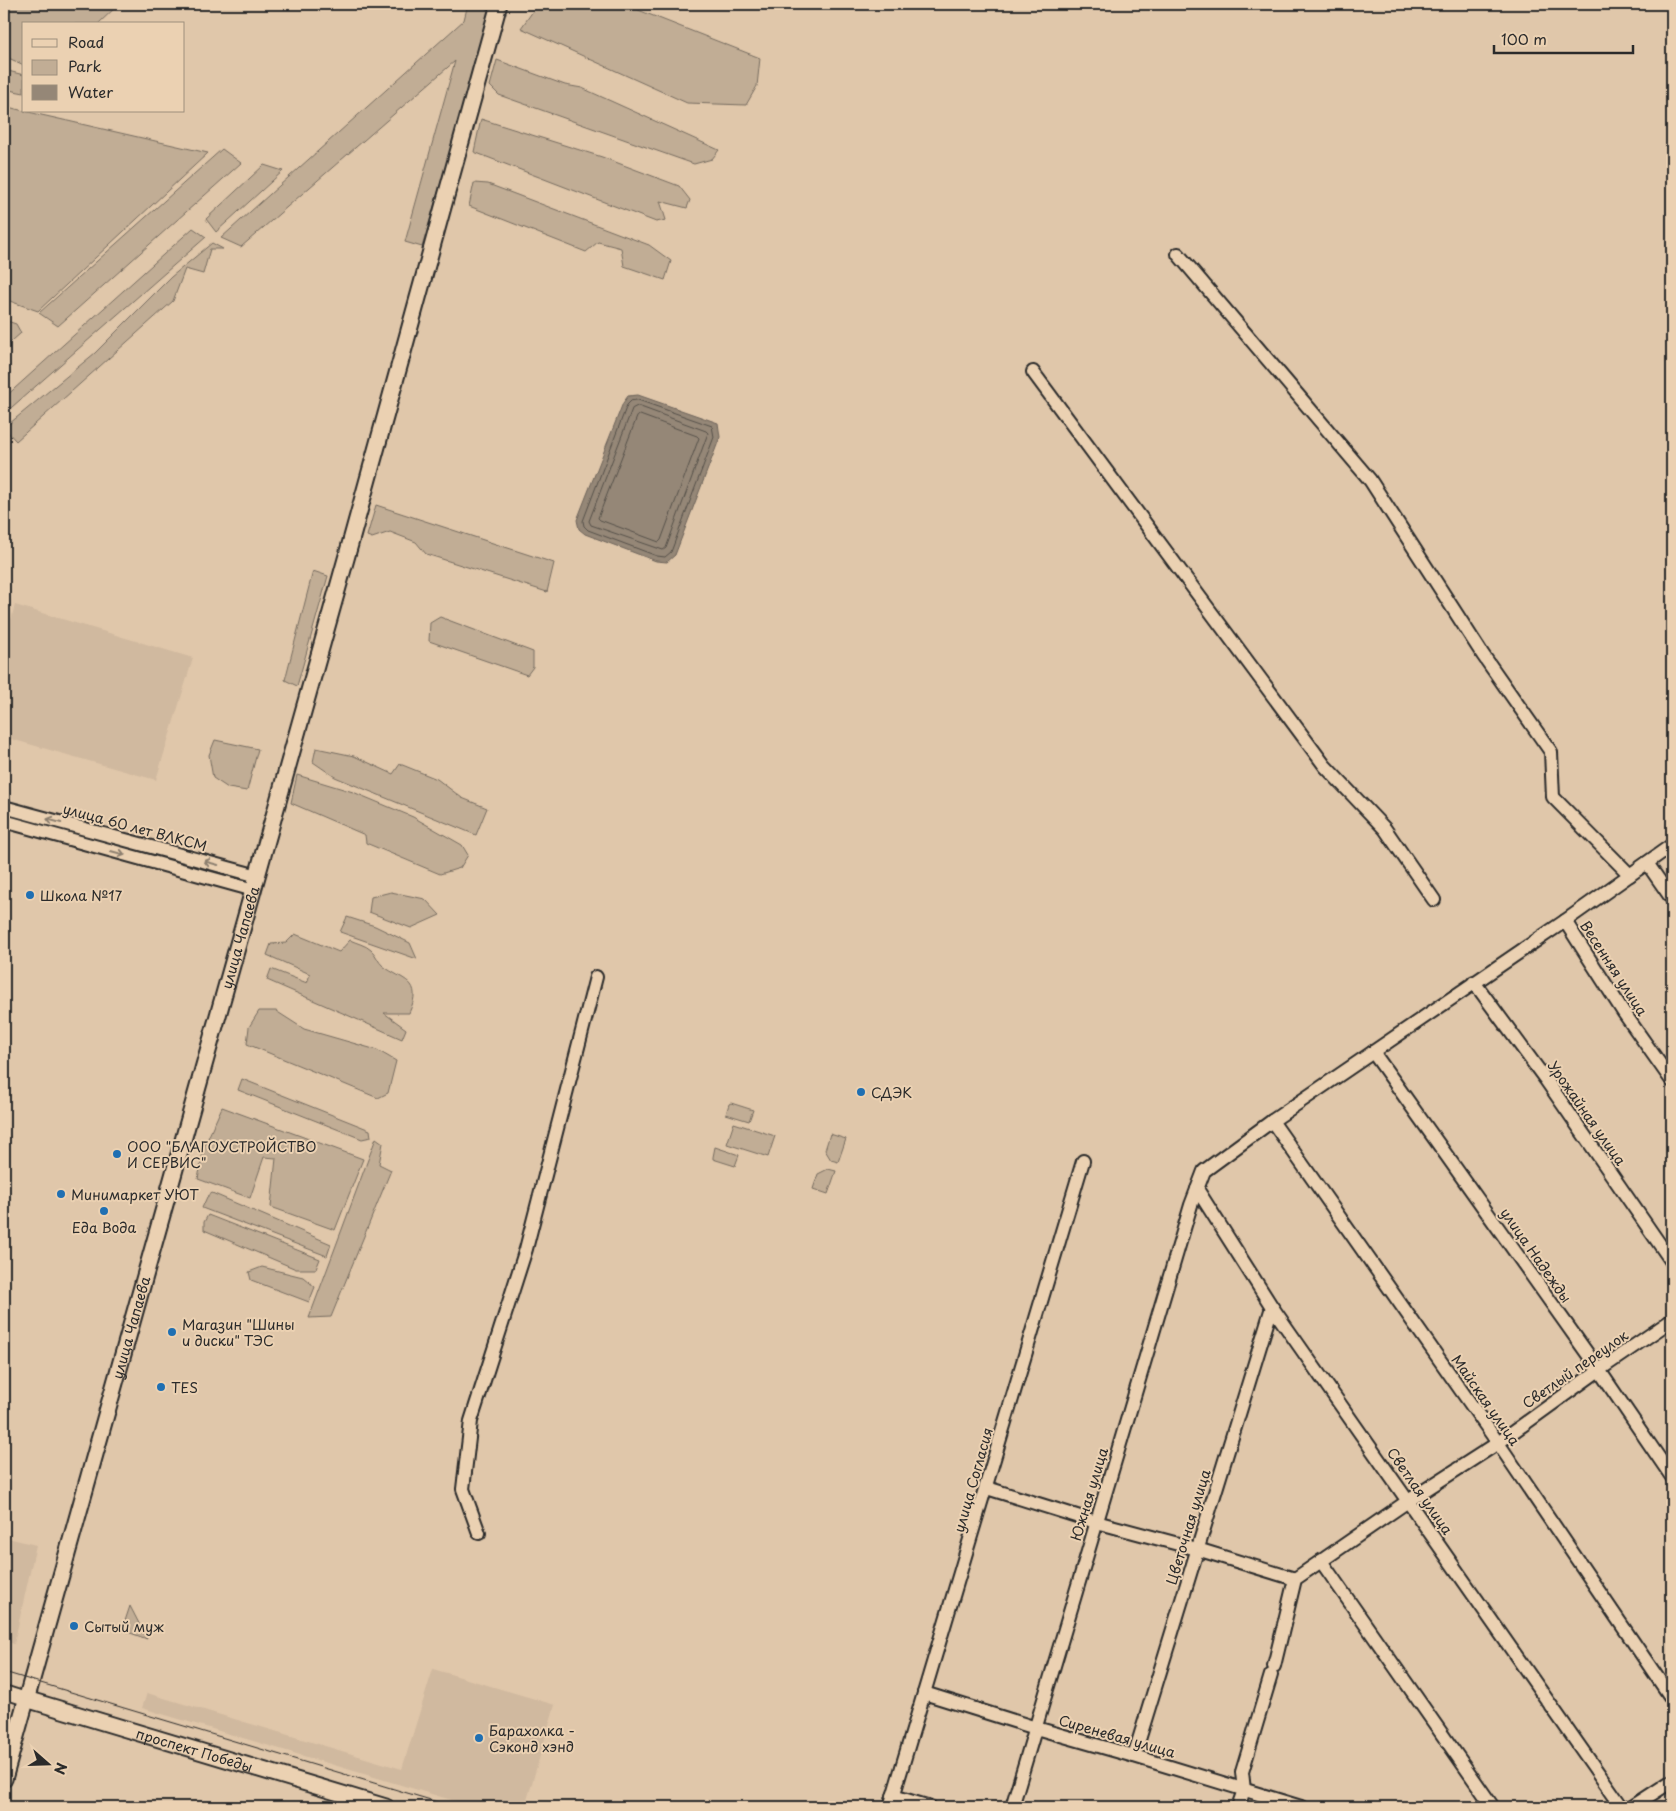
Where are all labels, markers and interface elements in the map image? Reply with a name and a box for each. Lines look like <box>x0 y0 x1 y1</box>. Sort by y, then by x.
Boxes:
legend <box>22 22 185 112</box>
scale bar <box>1494 22 1632 54</box>
text: 100 m <box>1501 27 1547 50</box>
text: Road <box>68 30 104 53</box>
text: Park <box>68 54 102 77</box>
text: Water <box>68 80 113 103</box>
street label: улица 60 лет ВЛКСМ <box>61 798 209 856</box>
one-way arrow <box>46 815 62 825</box>
one-way arrow <box>110 848 126 858</box>
one-way arrow <box>203 858 219 867</box>
street label: улица Чапаева <box>215 883 264 991</box>
place label: Школа №17 <box>40 885 123 906</box>
marker: Школа №17 <box>24 889 36 901</box>
street label: Весенняя улица <box>1575 916 1653 1020</box>
street label: Урожайная улица <box>1543 1056 1631 1170</box>
place label: СДЭК <box>871 1082 912 1103</box>
marker: СДЭК <box>855 1086 867 1098</box>
place label: ООО "БЛАГОУСТРОЙСТВО И СЕРВИС" <box>127 1136 317 1173</box>
marker: ООО "БЛАГОУСТРОЙСТВО И СЕРВИС" <box>111 1148 123 1160</box>
place label: Минимаркет УЮТ <box>71 1184 199 1205</box>
marker: Минимаркет УЮТ <box>55 1188 67 1200</box>
street label: улица Надежды <box>1495 1203 1577 1307</box>
marker: Еда Вода <box>98 1205 110 1217</box>
place label: Еда Вода <box>72 1217 137 1238</box>
street label: улица Чапаева <box>106 1273 155 1381</box>
place label: Магазин "Шины и диски" ТЭС <box>182 1314 294 1351</box>
street label: Светлый переулок <box>1518 1324 1633 1413</box>
marker: Магазин "Шины и диски" ТЭС <box>166 1326 178 1338</box>
street label: Майская улица <box>1447 1350 1525 1450</box>
place label: TES <box>171 1377 198 1398</box>
marker: TES <box>155 1381 167 1393</box>
street label: улица Согласия <box>948 1425 998 1535</box>
street label: Светлая улица <box>1382 1443 1458 1539</box>
street label: Южная улица <box>1065 1445 1113 1543</box>
street label: Цветочная улица <box>1160 1467 1216 1587</box>
place label: Сытый муж <box>84 1616 164 1637</box>
marker: Сытый муж <box>68 1620 80 1632</box>
street label: Сиреневая улица <box>1056 1709 1178 1763</box>
place label: Барахолка - Сэконд хэнд <box>489 1720 575 1757</box>
street label: проспект Победы <box>134 1722 255 1777</box>
marker: Барахолка - Сэконд хэнд <box>473 1732 485 1744</box>
north arrow <box>22 1738 72 1788</box>
text: N <box>49 1760 72 1777</box>

